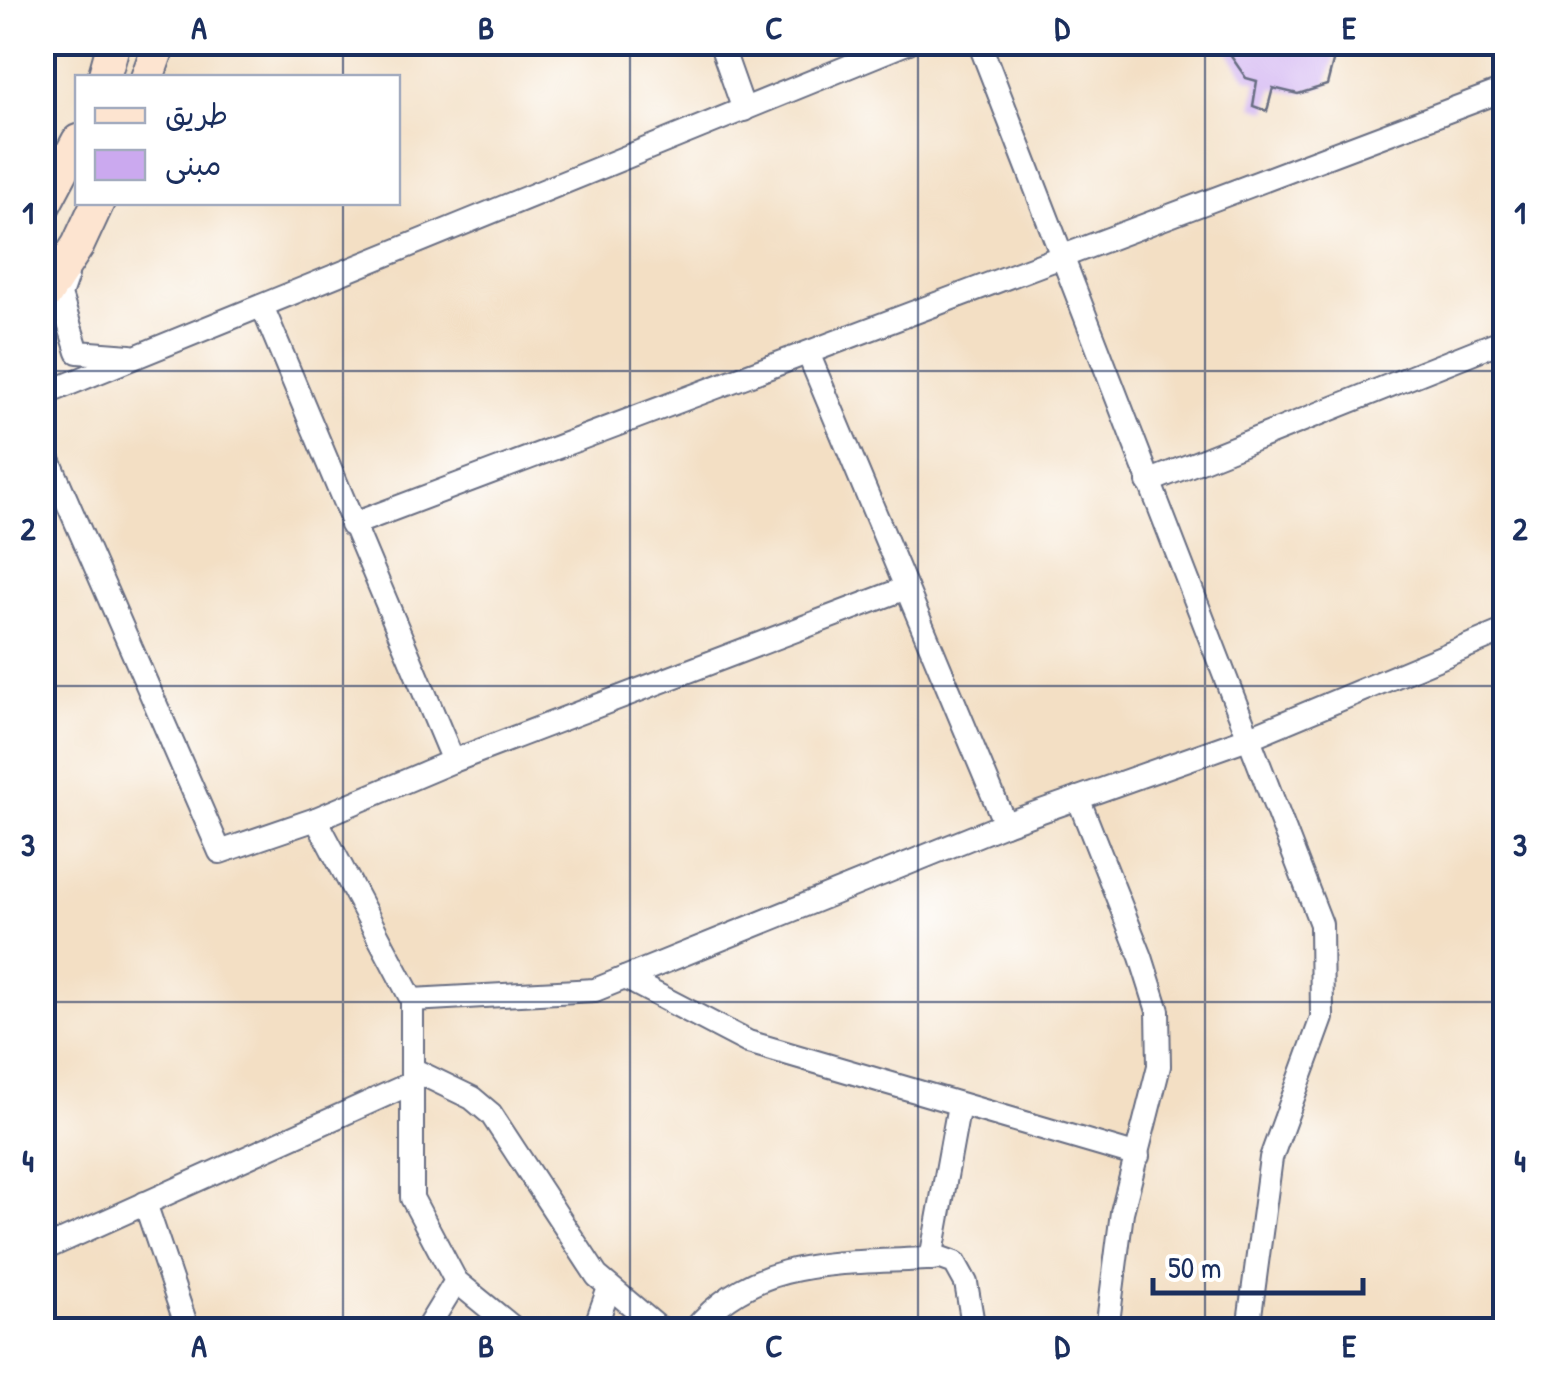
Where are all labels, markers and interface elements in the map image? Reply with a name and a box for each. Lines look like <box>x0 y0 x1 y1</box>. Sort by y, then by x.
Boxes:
text: A <box>191 6 207 49</box>
text: B <box>478 6 494 49</box>
text: C <box>765 6 783 49</box>
text: D <box>1054 6 1070 49</box>
text: E <box>1342 6 1357 49</box>
legend <box>75 75 400 205</box>
text: طريق <box>165 94 228 134</box>
text: مبنى <box>165 144 221 184</box>
text: 1 <box>22 191 34 234</box>
text: 1 <box>1514 191 1526 234</box>
text: 2 <box>21 507 37 550</box>
text: 2 <box>1513 507 1529 550</box>
text: 3 <box>21 823 35 866</box>
text: 3 <box>1513 823 1527 866</box>
text: 4 <box>22 1139 34 1182</box>
text: 4 <box>1514 1139 1526 1182</box>
scale bar <box>1153 1233 1363 1295</box>
text: 50 m <box>1168 1247 1221 1287</box>
text: A <box>191 1324 207 1367</box>
text: B <box>478 1324 494 1367</box>
text: C <box>765 1324 783 1367</box>
text: D <box>1054 1324 1070 1367</box>
text: E <box>1342 1324 1357 1367</box>

